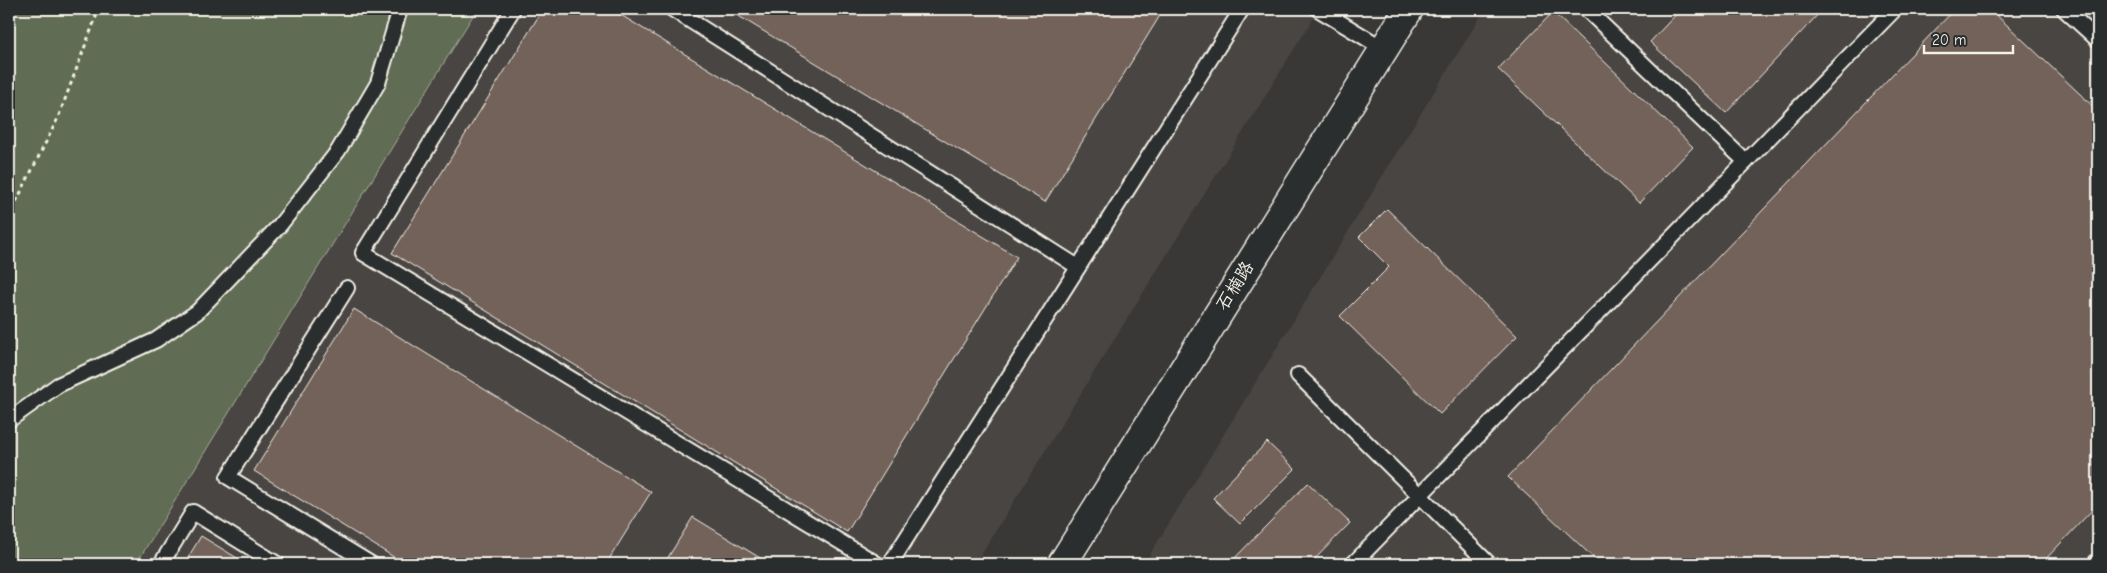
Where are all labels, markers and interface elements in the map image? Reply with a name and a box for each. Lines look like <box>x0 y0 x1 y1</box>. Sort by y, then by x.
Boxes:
scale bar <box>1924 22 2013 54</box>
text: 20 m <box>1932 31 1966 49</box>
street label: 石楠路 <box>1212 258 1258 314</box>

